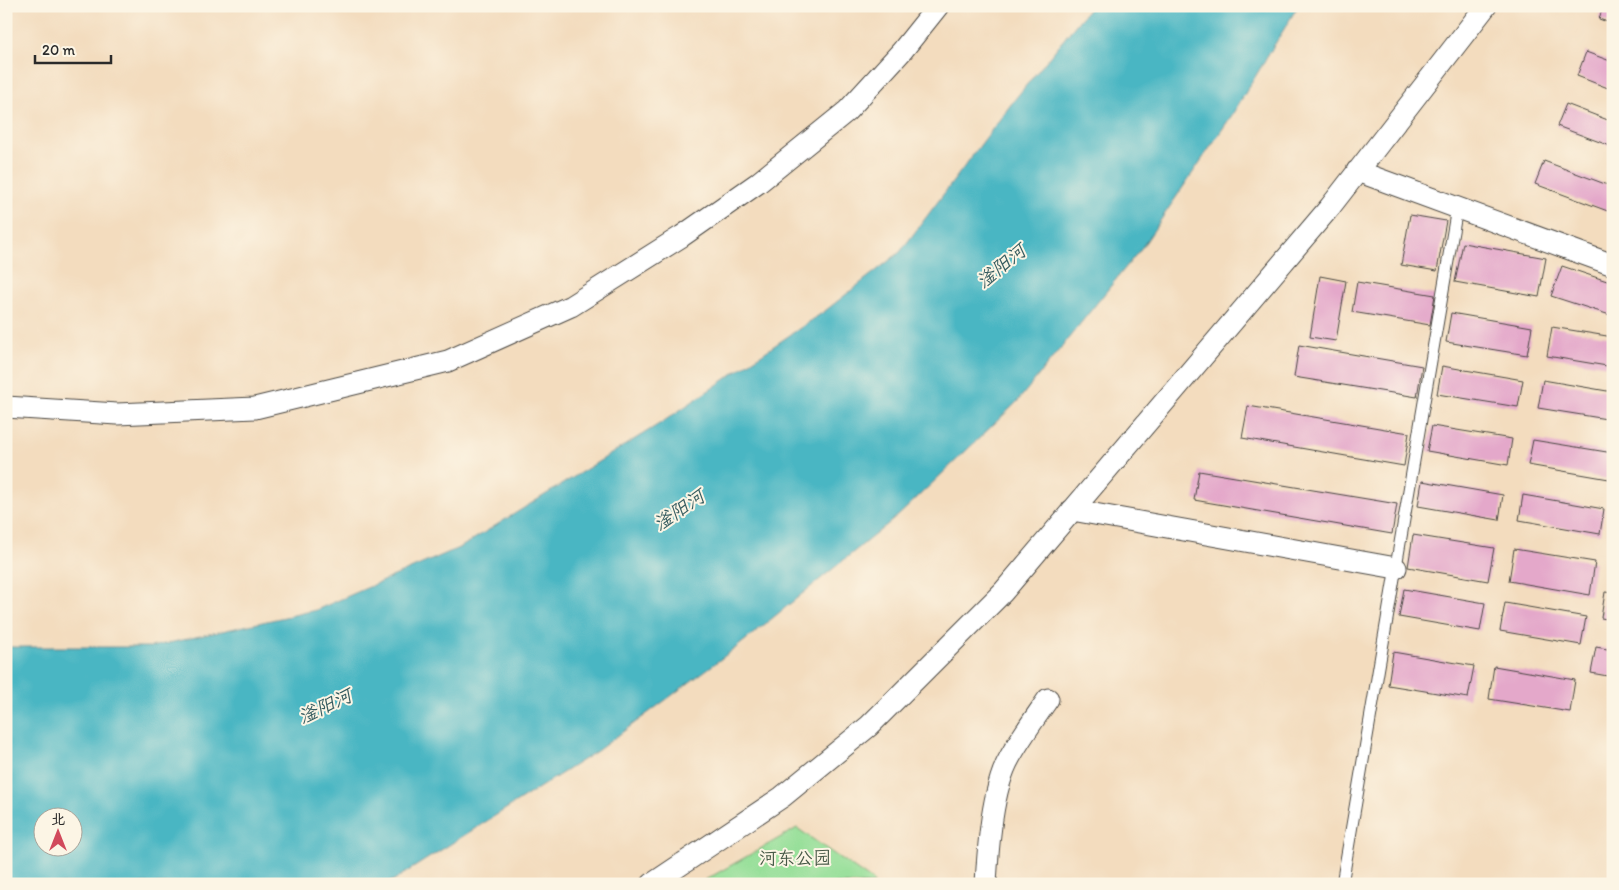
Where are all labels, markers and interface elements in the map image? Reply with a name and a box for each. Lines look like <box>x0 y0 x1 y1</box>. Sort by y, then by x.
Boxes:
scale bar <box>35 32 111 64</box>
text: 20 m <box>42 41 76 59</box>
water label: 滏阳河 <box>972 237 1033 293</box>
water label: 滏阳河 <box>649 483 712 535</box>
water label: 滏阳河 <box>294 682 358 728</box>
north arrow <box>32 808 82 858</box>
text: 北 <box>51 811 65 828</box>
park label: 河东公园 <box>759 847 831 869</box>

